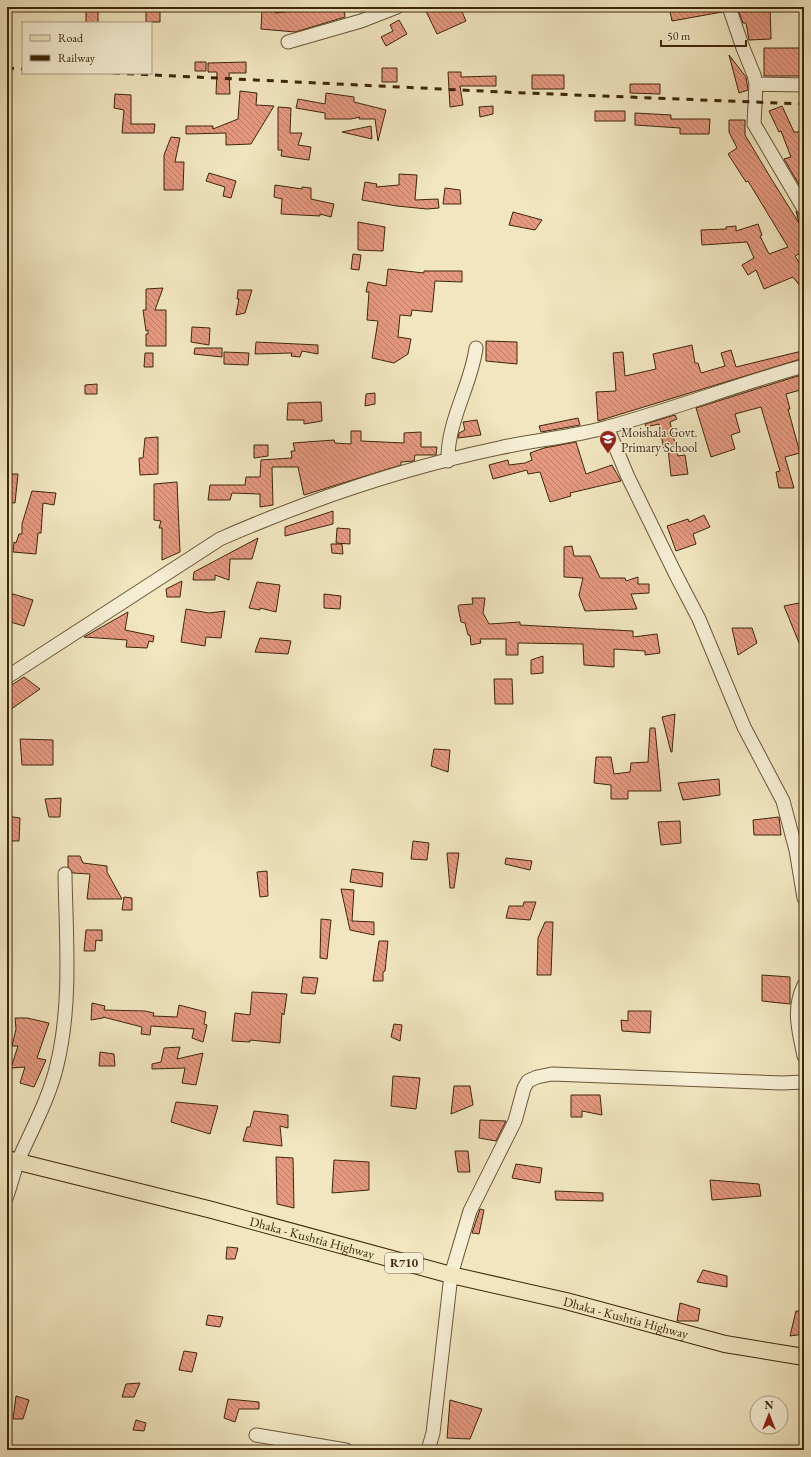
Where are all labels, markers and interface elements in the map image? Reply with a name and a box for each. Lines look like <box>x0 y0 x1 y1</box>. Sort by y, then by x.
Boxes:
legend <box>22 22 152 74</box>
scale bar <box>661 22 746 48</box>
text: 50 m <box>667 28 691 44</box>
text: Road <box>58 30 84 46</box>
text: Railway <box>58 50 96 66</box>
place label: Moishala Govt. Primary School <box>621 424 698 456</box>
school or university icon: Moishala Govt. Primary School <box>598 429 618 454</box>
street label: Dhaka - Kushtia Highway <box>248 1212 377 1262</box>
road number: R710 <box>385 1253 423 1273</box>
street label: Dhaka - Kushtia Highway <box>562 1292 691 1342</box>
north arrow <box>749 1395 789 1435</box>
text: N <box>765 1398 774 1412</box>

